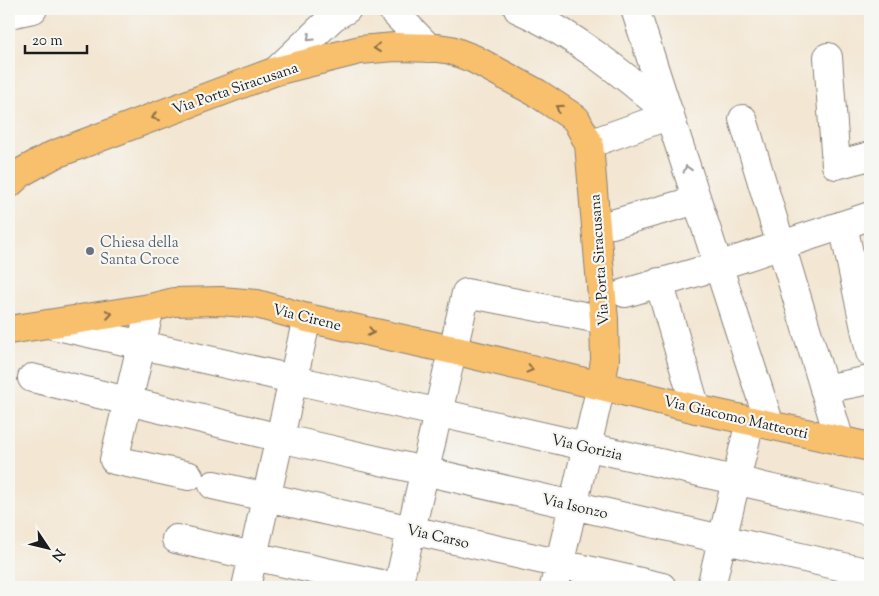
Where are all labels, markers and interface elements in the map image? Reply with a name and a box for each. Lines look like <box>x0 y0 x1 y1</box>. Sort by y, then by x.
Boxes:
scale bar <box>25 22 88 54</box>
text: 20 m <box>32 31 63 52</box>
one-way arrow <box>307 32 316 41</box>
one-way arrow <box>373 42 381 53</box>
street label: Via Porta Siracusana <box>170 58 301 121</box>
one-way arrow <box>555 105 565 114</box>
one-way arrow <box>152 111 160 121</box>
one-way arrow <box>683 166 693 174</box>
street label: Via Porta Siracusana <box>585 193 616 326</box>
place label: Chiesa della Santa Croce <box>100 233 179 271</box>
marker: Chiesa della Santa Croce <box>84 245 96 257</box>
street label: Via Cirene <box>270 300 343 337</box>
one-way arrow <box>105 309 113 320</box>
one-way arrow <box>367 326 376 337</box>
one-way arrow <box>525 363 534 374</box>
street label: Via Giacomo Matteotti <box>661 392 810 445</box>
street label: Via Gorizia <box>549 430 625 467</box>
street label: Via Isonzo <box>539 490 610 525</box>
street label: Via Carso <box>404 520 471 555</box>
north arrow <box>22 524 72 574</box>
text: N <box>46 544 68 565</box>

